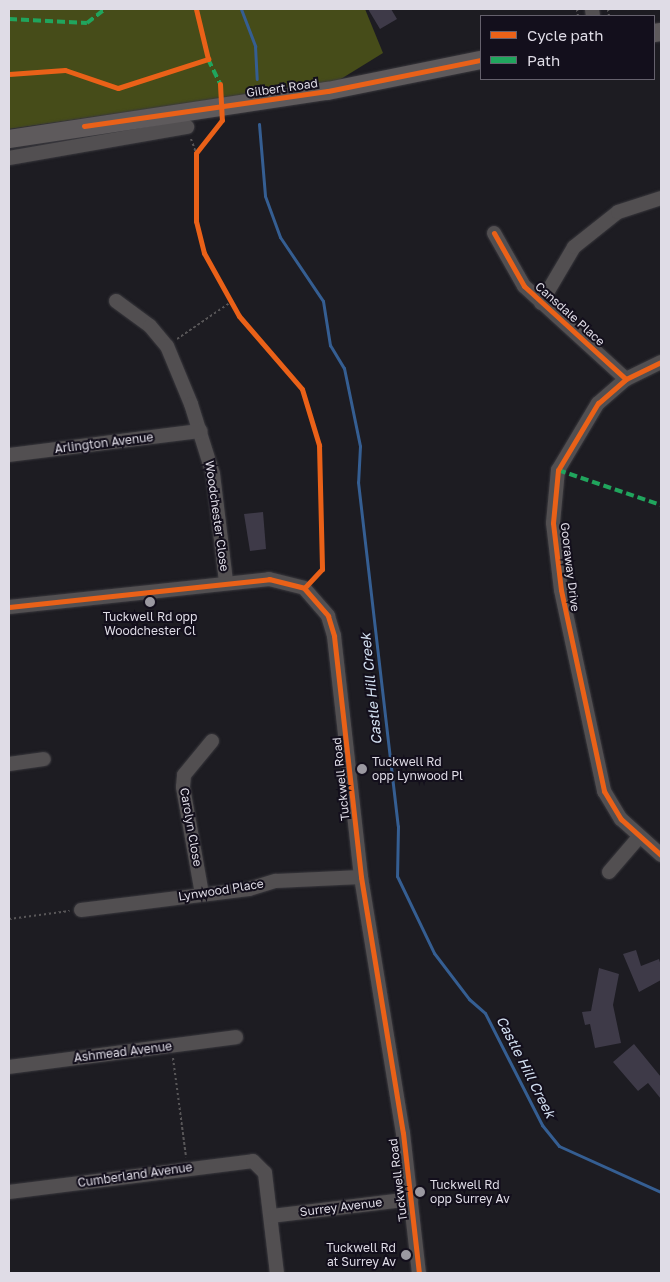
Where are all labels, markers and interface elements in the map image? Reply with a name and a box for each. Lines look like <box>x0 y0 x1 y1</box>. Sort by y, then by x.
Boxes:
legend <box>480 15 655 80</box>
text: Cycle path <box>527 26 603 44</box>
text: Path <box>527 51 560 69</box>
street label: Gilbert Road <box>245 76 319 100</box>
street label: Cansdale Place <box>532 279 608 349</box>
street label: Arlington Avenue <box>54 430 154 456</box>
street label: Woodchester Close <box>202 460 232 572</box>
street label: Gooraway Drive <box>557 522 583 612</box>
marker: Tuckwell Rd opp Woodchester Cl <box>144 596 156 608</box>
place label: Tuckwell Rd opp Woodchester Cl <box>103 610 197 638</box>
water label: Castle Hill Creek <box>357 632 385 746</box>
street label: Tuckwell Road <box>329 737 353 821</box>
place label: Tuckwell Rd opp Lynwood Pl <box>372 755 463 783</box>
marker: Tuckwell Rd opp Lynwood Pl <box>356 763 368 775</box>
street label: Carolyn Close <box>177 786 205 868</box>
street label: Lynwood Place <box>177 876 265 904</box>
water label: Castle Hill Creek <box>493 1013 559 1121</box>
street label: Ashmead Avenue <box>73 1039 173 1065</box>
street label: Tuckwell Road <box>386 1138 410 1222</box>
street label: Cumberland Avenue <box>77 1160 193 1190</box>
place label: Tuckwell Rd opp Surrey Av <box>430 1178 510 1206</box>
marker: Tuckwell Rd opp Surrey Av <box>414 1186 426 1198</box>
street label: Surrey Avenue <box>299 1195 383 1219</box>
place label: Tuckwell Rd at Surrey Av <box>326 1241 396 1269</box>
marker: Tuckwell Rd at Surrey Av <box>400 1249 412 1261</box>

